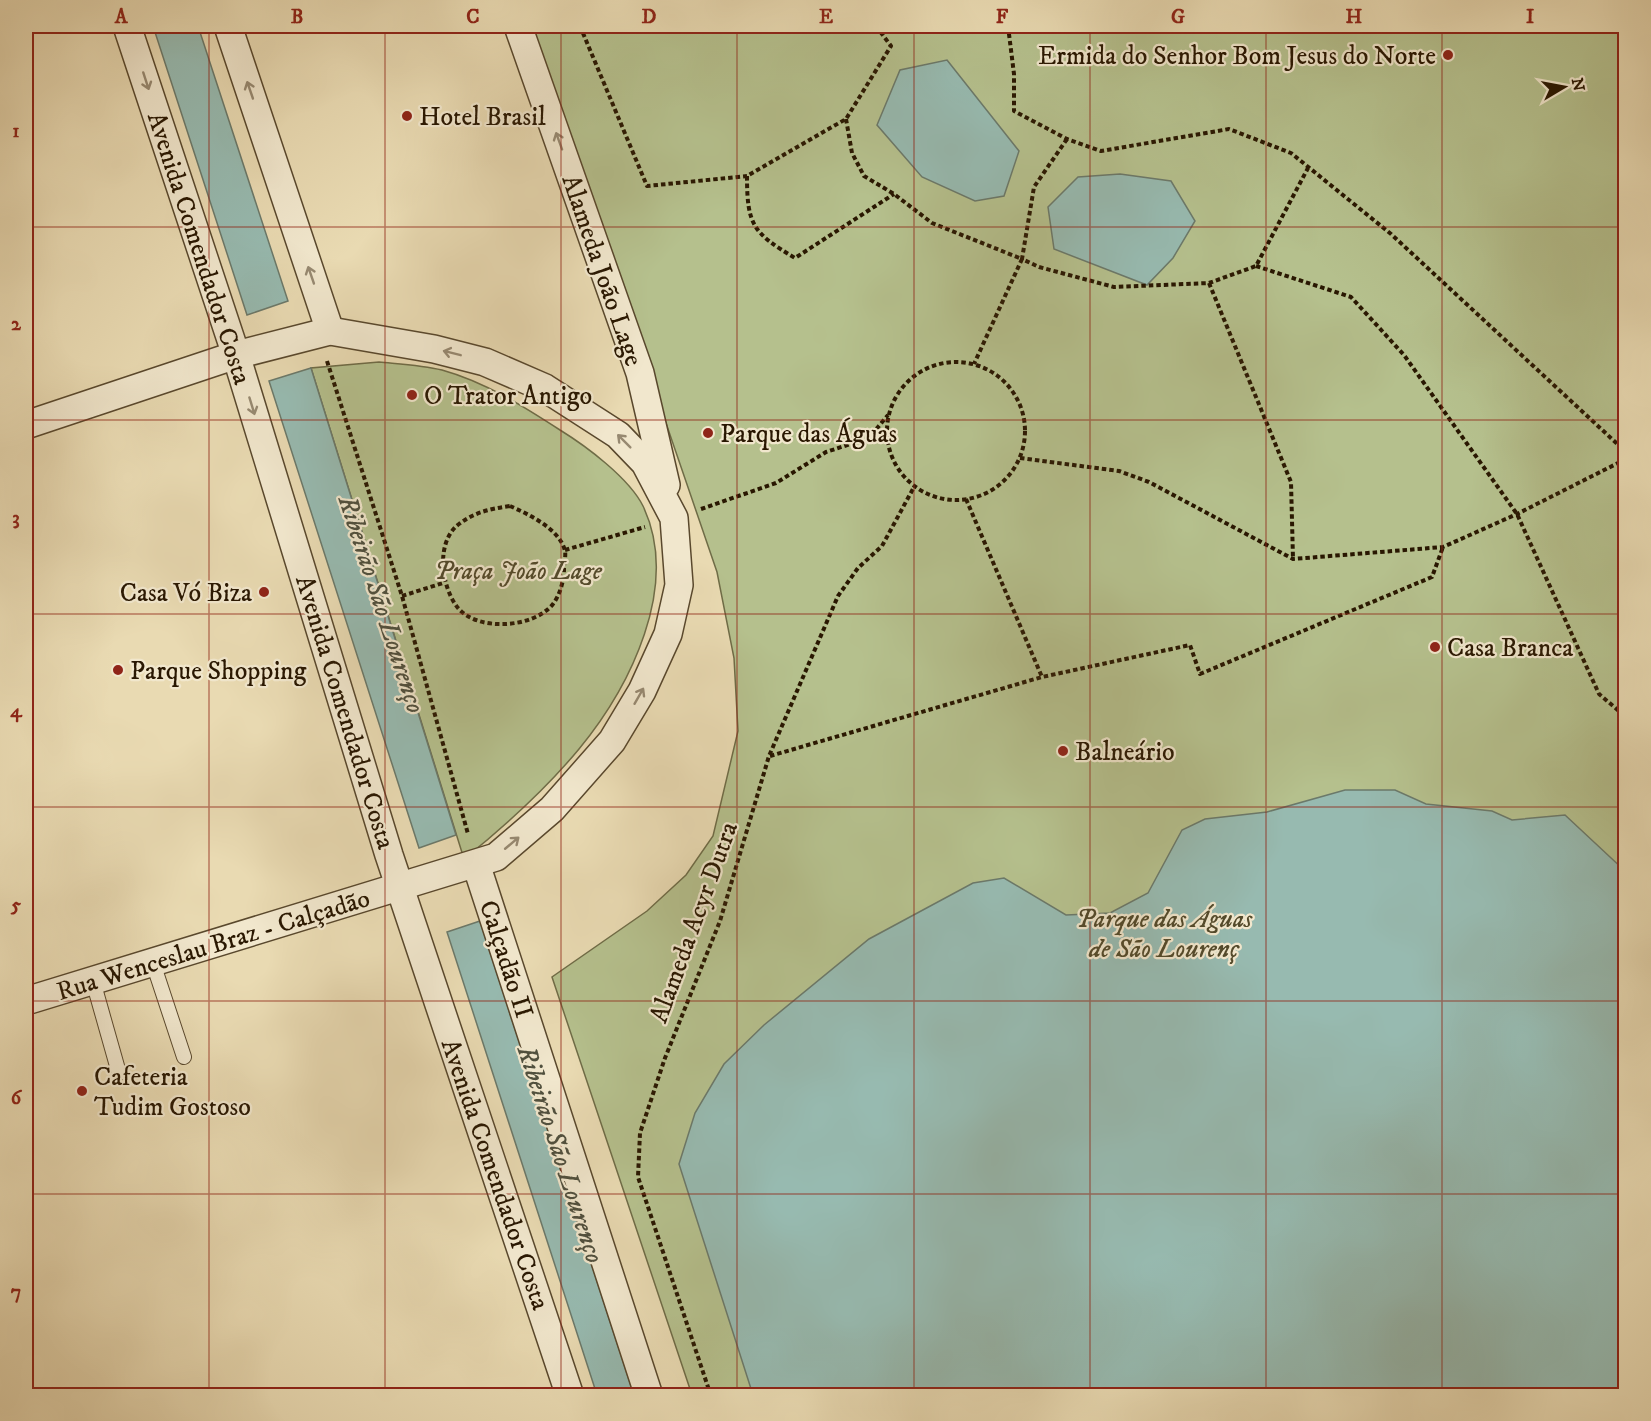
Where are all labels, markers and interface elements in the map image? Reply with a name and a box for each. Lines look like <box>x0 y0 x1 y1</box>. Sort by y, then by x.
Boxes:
text: A <box>114 5 129 30</box>
text: B <box>291 5 303 30</box>
text: C <box>466 5 480 30</box>
text: D <box>642 5 657 30</box>
text: E <box>819 5 833 30</box>
text: F <box>996 5 1009 30</box>
text: G <box>1171 5 1185 30</box>
text: H <box>1346 5 1363 30</box>
text: I <box>1526 5 1534 30</box>
place label: Ermida do Senhor Bom Jesus do Norte <box>1038 40 1436 73</box>
marker: Ermida do Senhor Bom Jesus do Norte <box>1441 48 1455 62</box>
north arrow <box>1534 57 1594 117</box>
one-way arrow <box>141 71 152 90</box>
text: N <box>1567 76 1589 93</box>
one-way arrow <box>243 81 254 100</box>
place label: Hotel Brasil <box>419 101 546 134</box>
street label: Avenida Comendador Costa <box>139 108 258 389</box>
marker: Hotel Brasil <box>400 109 414 123</box>
text: 1 <box>12 119 20 144</box>
one-way arrow <box>552 133 563 151</box>
street label: Alameda João Lage <box>553 170 650 371</box>
one-way arrow <box>305 266 316 285</box>
text: 2 <box>11 312 22 337</box>
one-way arrow <box>442 347 461 359</box>
place label: O Trator Antigo <box>424 380 592 413</box>
marker: O Trator Antigo <box>405 388 419 402</box>
one-way arrow <box>247 396 258 415</box>
place label: Parque das Águas <box>720 417 897 451</box>
marker: Parque das Águas <box>701 426 715 440</box>
one-way arrow <box>616 434 631 449</box>
water label: Ribeirão São Lourenço <box>329 490 432 718</box>
text: 3 <box>12 506 20 531</box>
park label: Praça João Lage <box>434 555 603 588</box>
street label: Avenida Comendador Costa <box>287 572 402 853</box>
place label: Casa Vó Biza <box>120 577 252 610</box>
marker: Casa Vó Biza <box>257 585 271 599</box>
place label: Casa Branca <box>1447 632 1573 665</box>
marker: Casa Branca <box>1428 640 1442 654</box>
place label: Parque Shopping <box>130 655 307 688</box>
marker: Parque Shopping <box>111 663 125 677</box>
one-way arrow <box>633 688 645 705</box>
text: 4 <box>10 699 23 724</box>
place label: Balneário <box>1075 736 1175 769</box>
marker: Balneário <box>1056 744 1070 758</box>
street label: Alameda Acyr Dutra <box>643 817 746 1028</box>
one-way arrow <box>504 836 519 850</box>
street label: Rua Wenceslau Braz - Calçadão <box>53 882 374 1009</box>
text: 5 <box>10 893 21 918</box>
street label: Calçadão II <box>471 896 540 1023</box>
park label: Parque das Águas de São Lourenç <box>1076 903 1253 966</box>
street label: Avenida Comendador Costa <box>433 1035 556 1314</box>
water label: Ribeirão São Lourenço <box>508 1040 611 1268</box>
place label: Cafeteria Tudim Gostoso <box>94 1061 251 1124</box>
marker: Cafeteria Tudim Gostoso <box>75 1084 89 1098</box>
text: 6 <box>11 1086 23 1111</box>
text: 7 <box>11 1280 21 1305</box>

